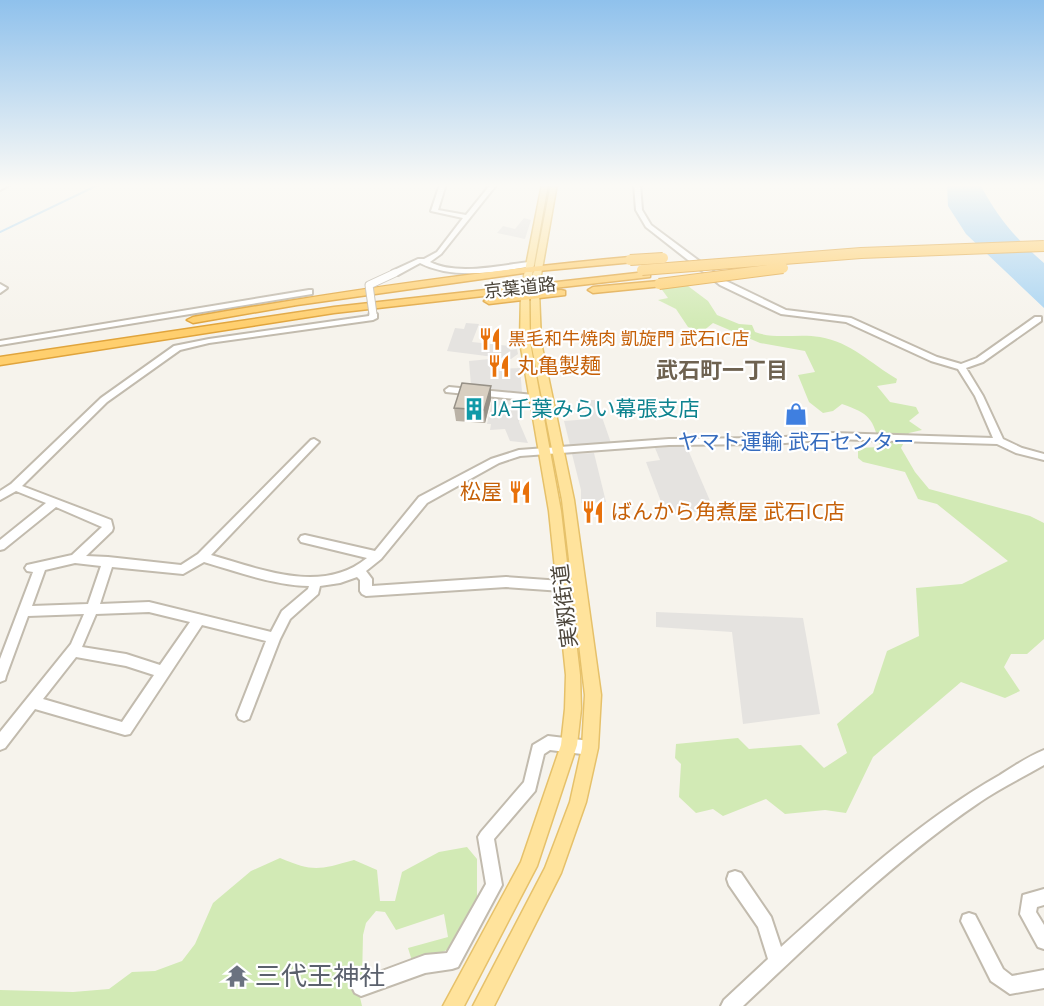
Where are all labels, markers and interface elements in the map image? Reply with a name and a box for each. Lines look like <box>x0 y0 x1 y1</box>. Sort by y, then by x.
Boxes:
street label: 京葉道路 <box>483 272 557 303</box>
restaurant icon: 黒毛和牛焼肉 凱旋門 武石IC店 <box>477 326 503 352</box>
place label: 黒毛和牛焼肉 凱旋門 武石IC店 <box>508 327 749 350</box>
place label: 丸亀製麺 <box>517 352 601 379</box>
restaurant icon: 丸亀製麺 <box>486 353 512 379</box>
district label: 武石町一丁目 <box>656 356 788 384</box>
place label: JA千葉みらい幕張支店 <box>491 395 699 422</box>
building icon: JA千葉みらい幕張支店 <box>461 396 487 422</box>
shop icon: ヤマト運輸 武石センター <box>783 401 809 427</box>
place label: ヤマト運輸 武石センター <box>678 428 914 455</box>
place label: 松屋 <box>460 478 502 505</box>
restaurant icon: 松屋 <box>507 479 533 505</box>
place label: ばんから角煮屋 武石IC店 <box>611 498 845 525</box>
restaurant icon: ばんから角煮屋 武石IC店 <box>580 499 606 525</box>
street label: 実籾街道 <box>546 563 583 649</box>
place label: 三代王神社 <box>255 959 385 992</box>
temple icon: 三代王神社 <box>224 963 250 989</box>

